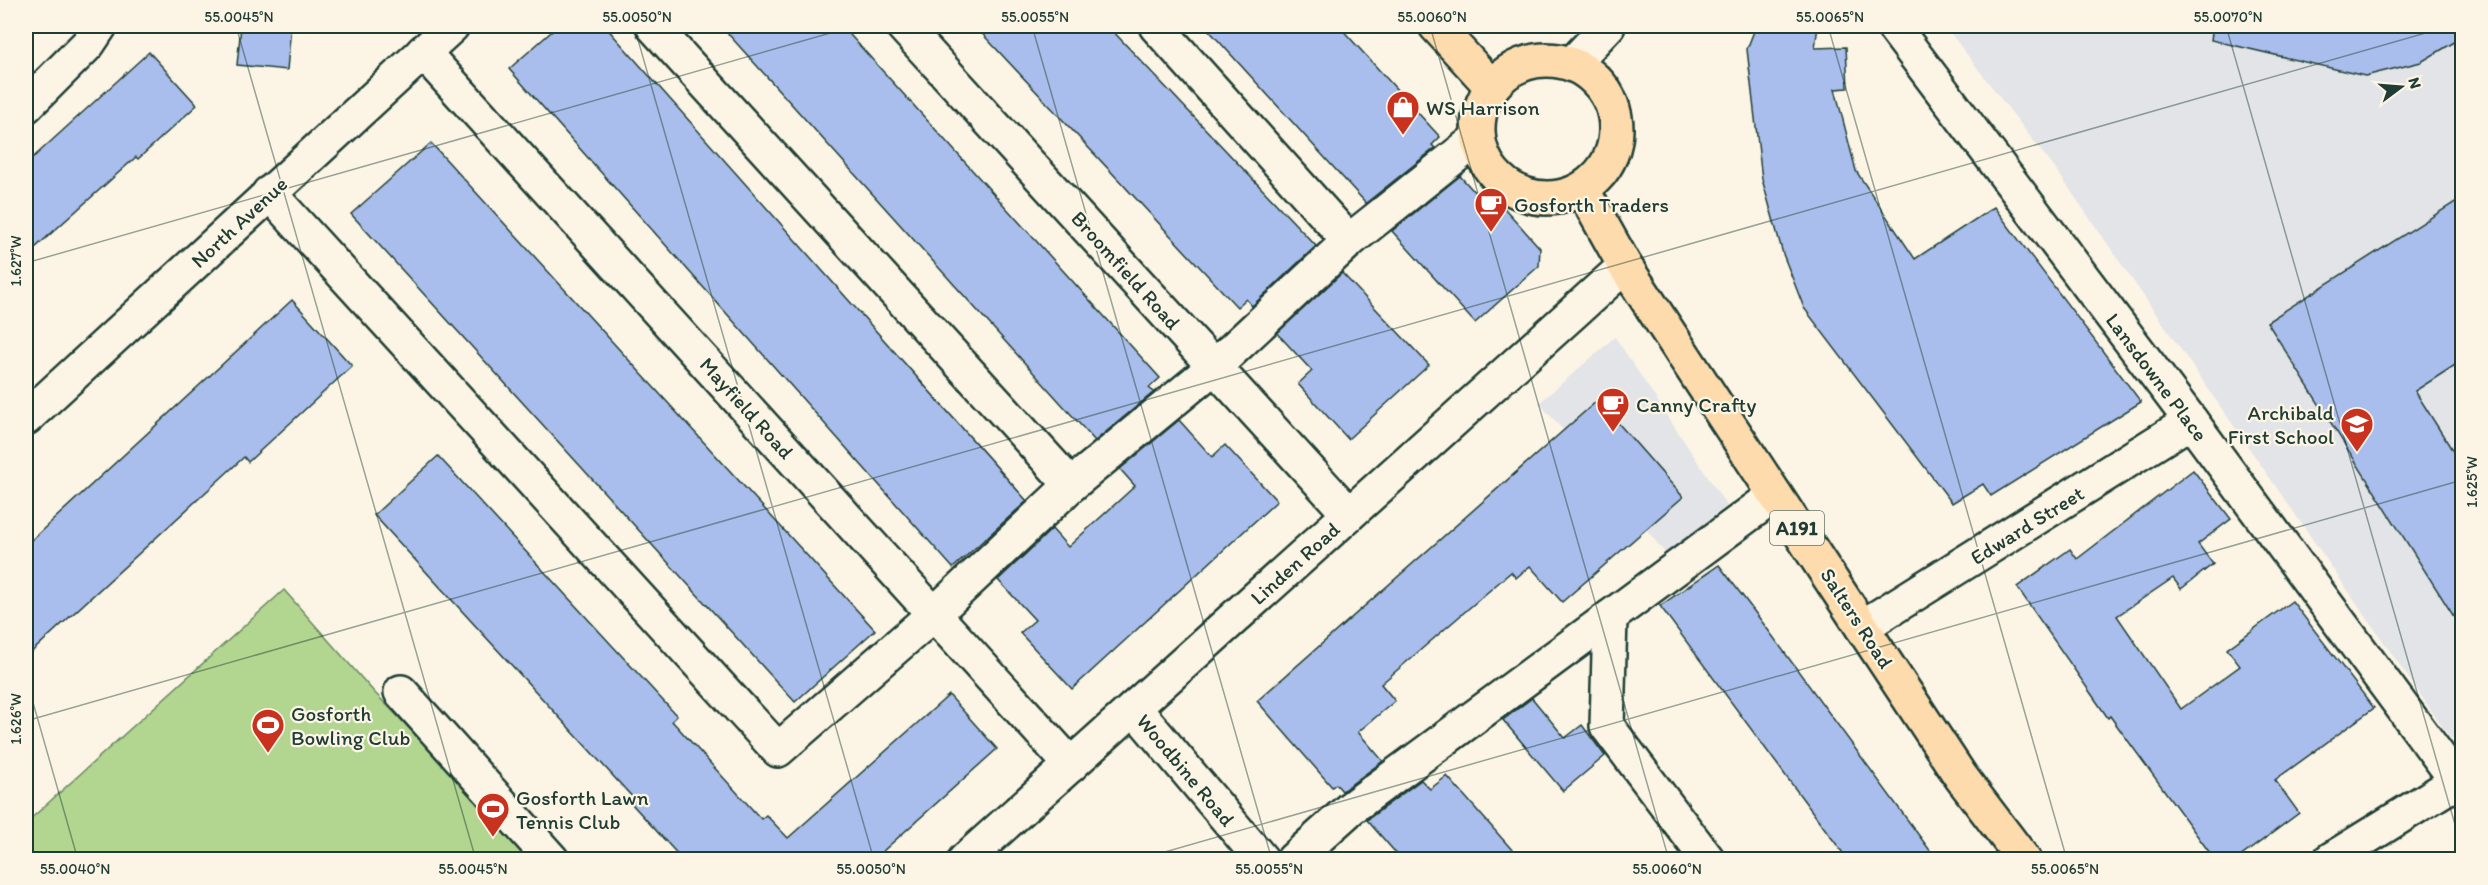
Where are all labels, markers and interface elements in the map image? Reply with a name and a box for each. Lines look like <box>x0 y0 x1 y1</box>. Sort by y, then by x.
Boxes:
text: 55.0045°N <box>204 8 274 26</box>
text: 55.0050°N <box>602 8 672 26</box>
text: 55.0055°N <box>1001 8 1069 26</box>
text: 55.0060°N <box>1397 8 1467 26</box>
text: 55.0065°N <box>1796 8 1864 26</box>
text: 55.0070°N <box>2193 8 2263 26</box>
north arrow <box>2371 57 2431 117</box>
text: N <box>2404 75 2426 91</box>
shop icon: WS Harrison <box>1385 89 1421 136</box>
place label: WS Harrison <box>1426 95 1540 120</box>
street label: North Avenue <box>186 171 292 273</box>
cafe icon: Gosforth Traders <box>1473 186 1509 233</box>
place label: Gosforth Traders <box>1514 192 1669 217</box>
street label: Broomfield Road <box>1066 206 1186 334</box>
text: 1.627°W <box>7 235 25 287</box>
street label: Lansdowne Place <box>2101 308 2213 446</box>
street label: Mayfield Road <box>695 352 800 464</box>
cafe icon: Canny Crafty <box>1595 386 1631 433</box>
place label: Canny Crafty <box>1636 392 1756 417</box>
place label: Archibald First School <box>2228 400 2335 449</box>
school or university icon: Archibald First School <box>2339 406 2375 453</box>
text: 1.625°W <box>2463 456 2481 508</box>
street label: Edward Street <box>1966 480 2088 570</box>
road number: A191 <box>1770 511 1824 545</box>
street label: Linden Road <box>1245 516 1345 610</box>
street label: Salters Road <box>1815 563 1899 673</box>
text: 1.626°W <box>7 693 25 745</box>
place label: Gosforth Bowling Club <box>291 701 410 750</box>
sports icon: Gosforth Bowling Club <box>250 707 286 754</box>
street label: Woodbine Road <box>1132 709 1241 832</box>
place label: Gosforth Lawn Tennis Club <box>516 785 649 834</box>
sports icon: Gosforth Lawn Tennis Club <box>475 791 511 838</box>
text: 55.0040°N <box>40 860 110 878</box>
text: 55.0045°N <box>438 860 508 878</box>
text: 55.0050°N <box>836 860 906 878</box>
text: 55.0055°N <box>1235 860 1303 878</box>
text: 55.0060°N <box>1632 860 1702 878</box>
text: 55.0065°N <box>2031 860 2099 878</box>

